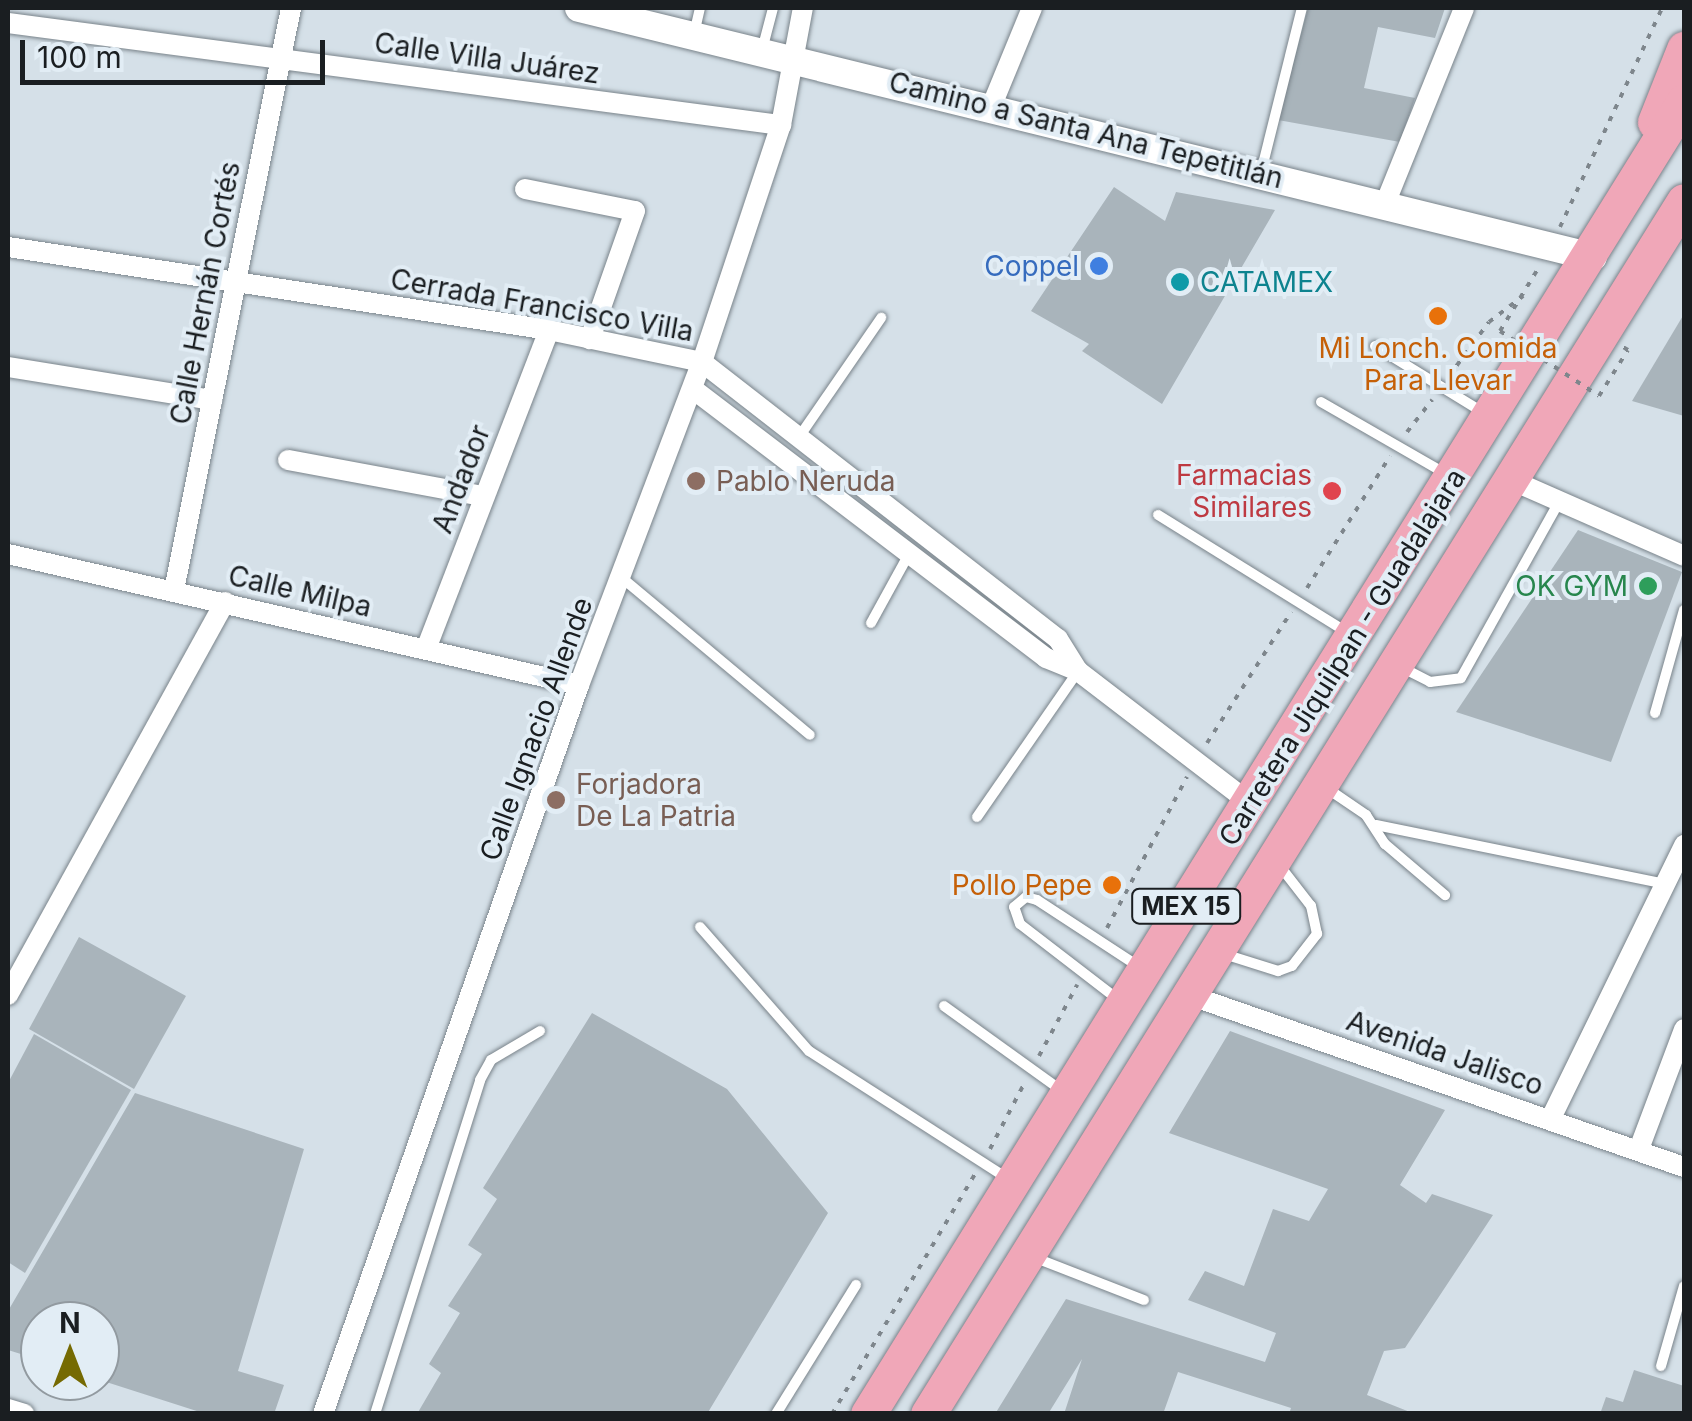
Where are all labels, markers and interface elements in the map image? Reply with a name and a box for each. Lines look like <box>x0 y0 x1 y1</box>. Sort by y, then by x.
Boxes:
scale bar <box>25 20 330 82</box>
street label: Calle Villa Juárez <box>372 26 602 90</box>
text: 100 m <box>37 39 122 75</box>
street label: Camino a Santa Ana Tepetitlán <box>886 65 1286 195</box>
street label: Calle Hernán Cortés <box>163 159 247 427</box>
place label: Coppel <box>984 249 1079 283</box>
marker: Coppel <box>1088 255 1110 277</box>
street label: Cerrada Francisco Villa <box>388 262 696 348</box>
place label: CATAMEX <box>1200 265 1333 299</box>
marker: CATAMEX <box>1169 271 1191 293</box>
marker: Mi Lonch. Comida Para Llevar <box>1427 305 1449 327</box>
place label: Mi Lonch. Comida Para Llevar <box>1318 331 1558 397</box>
street label: Andador <box>425 420 497 538</box>
place label: Farmacias Similares <box>1176 458 1312 524</box>
street label: Carretera Jiquilpan - Guadalajara <box>1212 462 1472 852</box>
place label: Pablo Neruda <box>716 464 896 498</box>
marker: Pablo Neruda <box>685 470 707 492</box>
marker: Farmacias Similares <box>1321 480 1343 502</box>
street label: Calle Milpa <box>225 558 375 624</box>
place label: OK GYM <box>1515 569 1628 603</box>
marker: OK GYM <box>1637 575 1659 597</box>
street label: Calle Ignacio Allende <box>473 593 599 865</box>
place label: Forjadora De La Patria <box>576 767 736 833</box>
marker: Forjadora De La Patria <box>545 789 567 811</box>
place label: Pollo Pepe <box>952 868 1092 902</box>
marker: Pollo Pepe <box>1101 874 1123 896</box>
road number: MEX 15 <box>1131 886 1241 926</box>
street label: Avenida Jalisco <box>1342 1004 1548 1102</box>
north arrow <box>20 1301 120 1401</box>
text: N <box>59 1306 81 1340</box>

